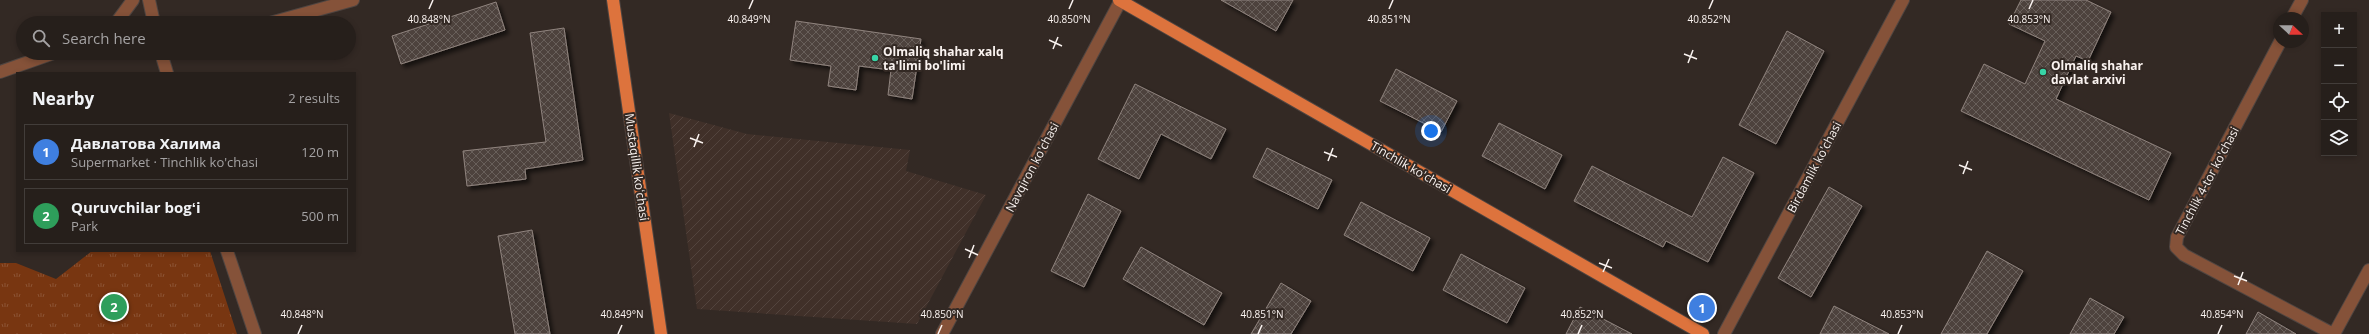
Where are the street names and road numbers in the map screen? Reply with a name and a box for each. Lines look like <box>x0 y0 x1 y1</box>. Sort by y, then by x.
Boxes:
street label: Mustaqillik koʻchasi <box>621 112 653 222</box>
street label: Birdamlik ko'chasi <box>1783 118 1845 216</box>
street label: Navqiron ko'chasi <box>1001 119 1063 215</box>
street label: Tinchlik 4-tor ko'chasi <box>2171 124 2243 238</box>
street label: Tinchlik ko'chasi <box>1368 137 1454 197</box>

